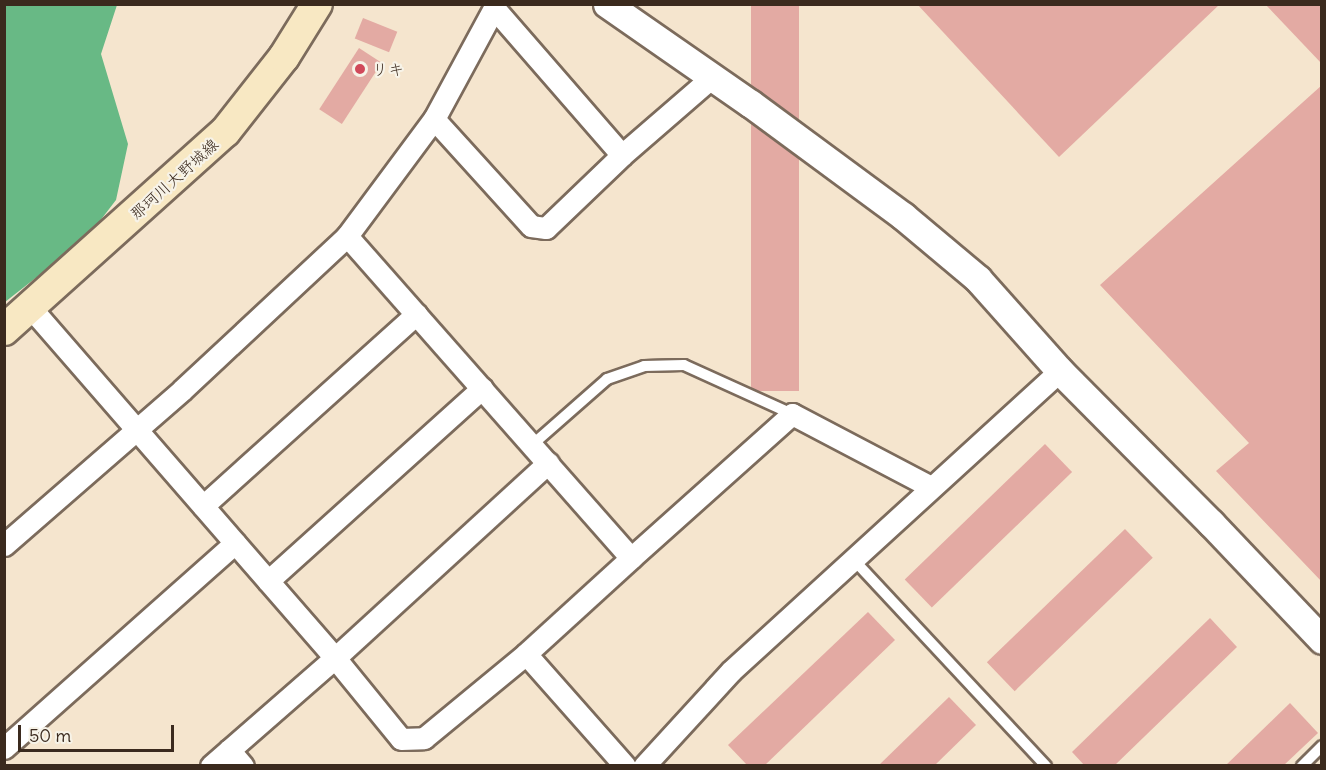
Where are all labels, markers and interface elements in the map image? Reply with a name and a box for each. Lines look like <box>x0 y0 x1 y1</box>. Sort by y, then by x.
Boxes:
place label: リキ <box>372 59 404 79</box>
marker: リキ <box>353 62 367 76</box>
street label: 那珂川大野城線 <box>126 134 222 224</box>
scale bar <box>21 713 177 751</box>
text: 50 m <box>29 724 71 747</box>

